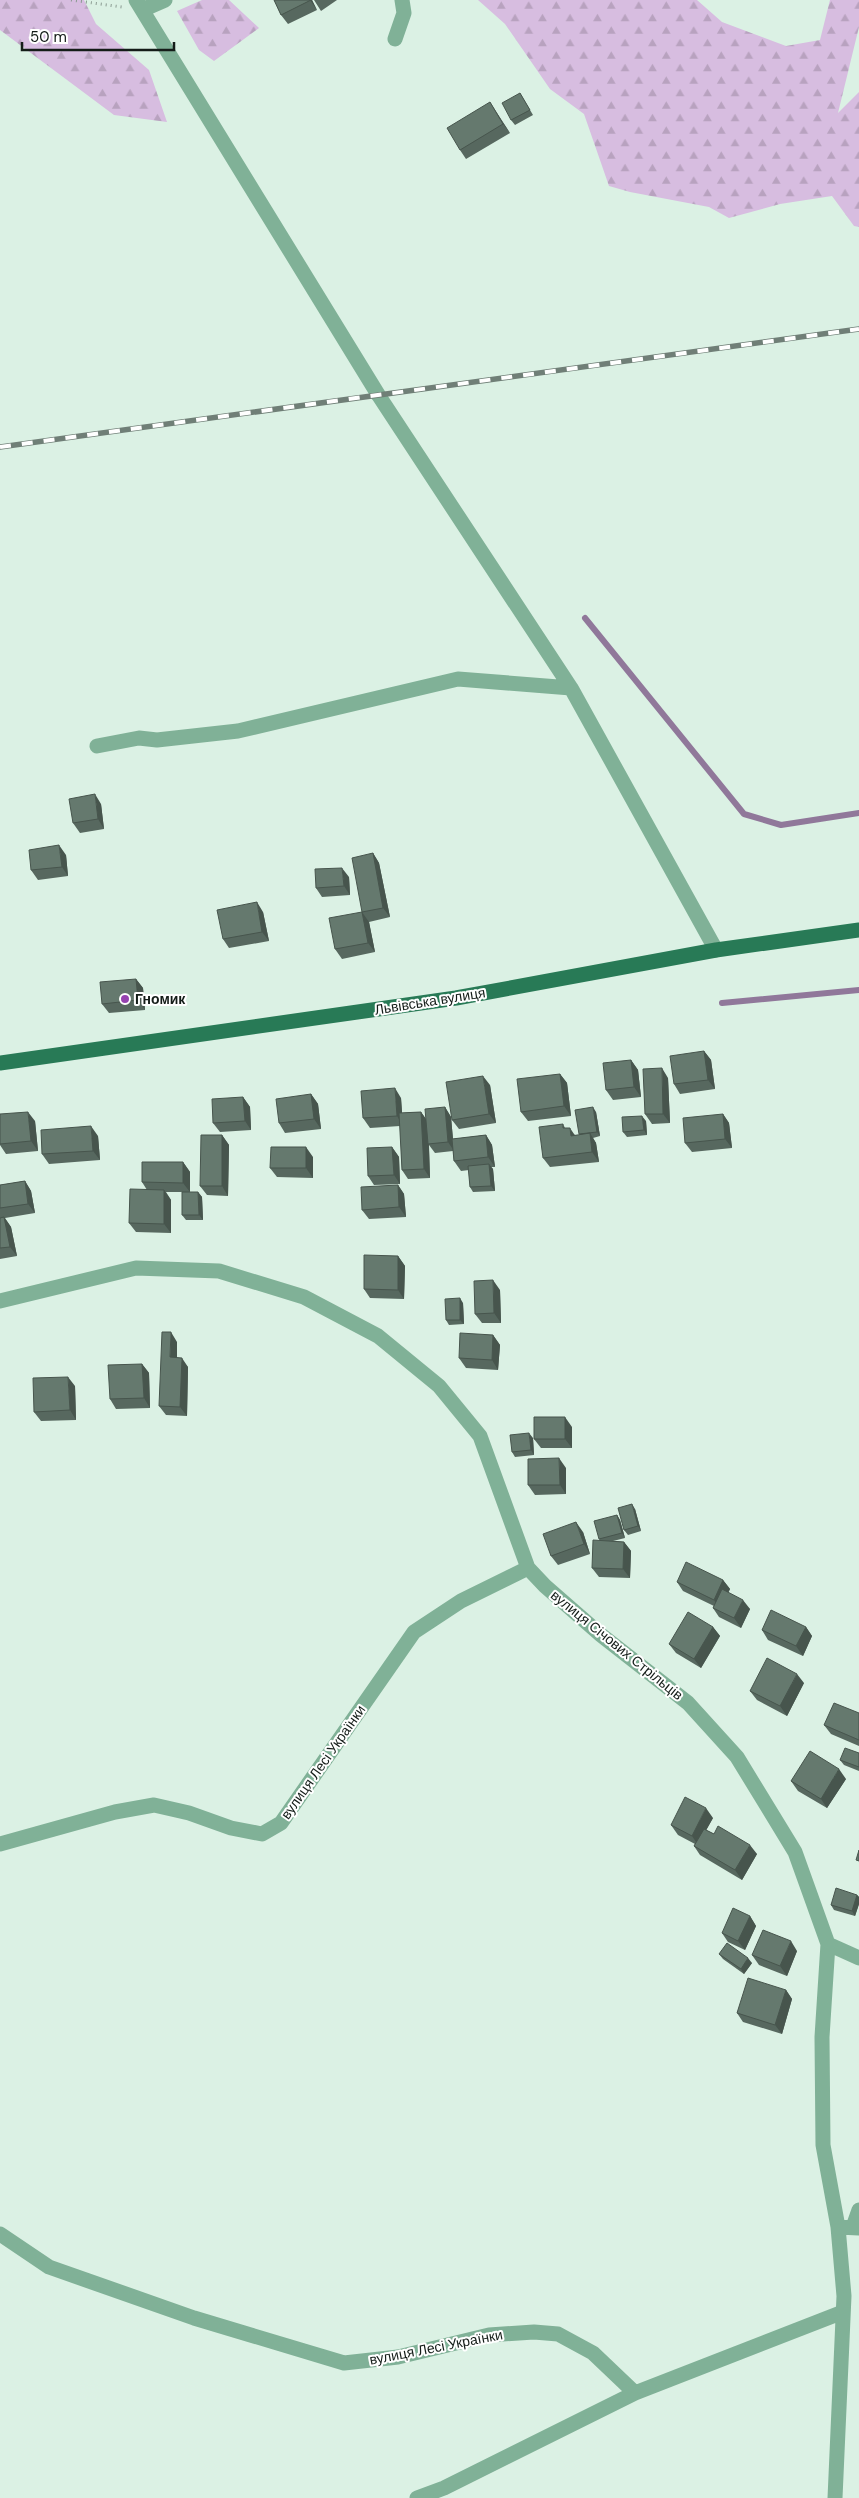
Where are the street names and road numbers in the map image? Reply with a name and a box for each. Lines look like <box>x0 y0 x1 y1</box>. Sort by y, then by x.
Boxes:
street label: Львівська вулиця <box>373 983 487 1019</box>
street label: вулиця Січових Стрільців <box>547 1586 687 1704</box>
street label: вулиця Лесі Українки <box>277 1701 369 1823</box>
street label: вулиця Лесі Українки <box>368 2325 504 2369</box>

